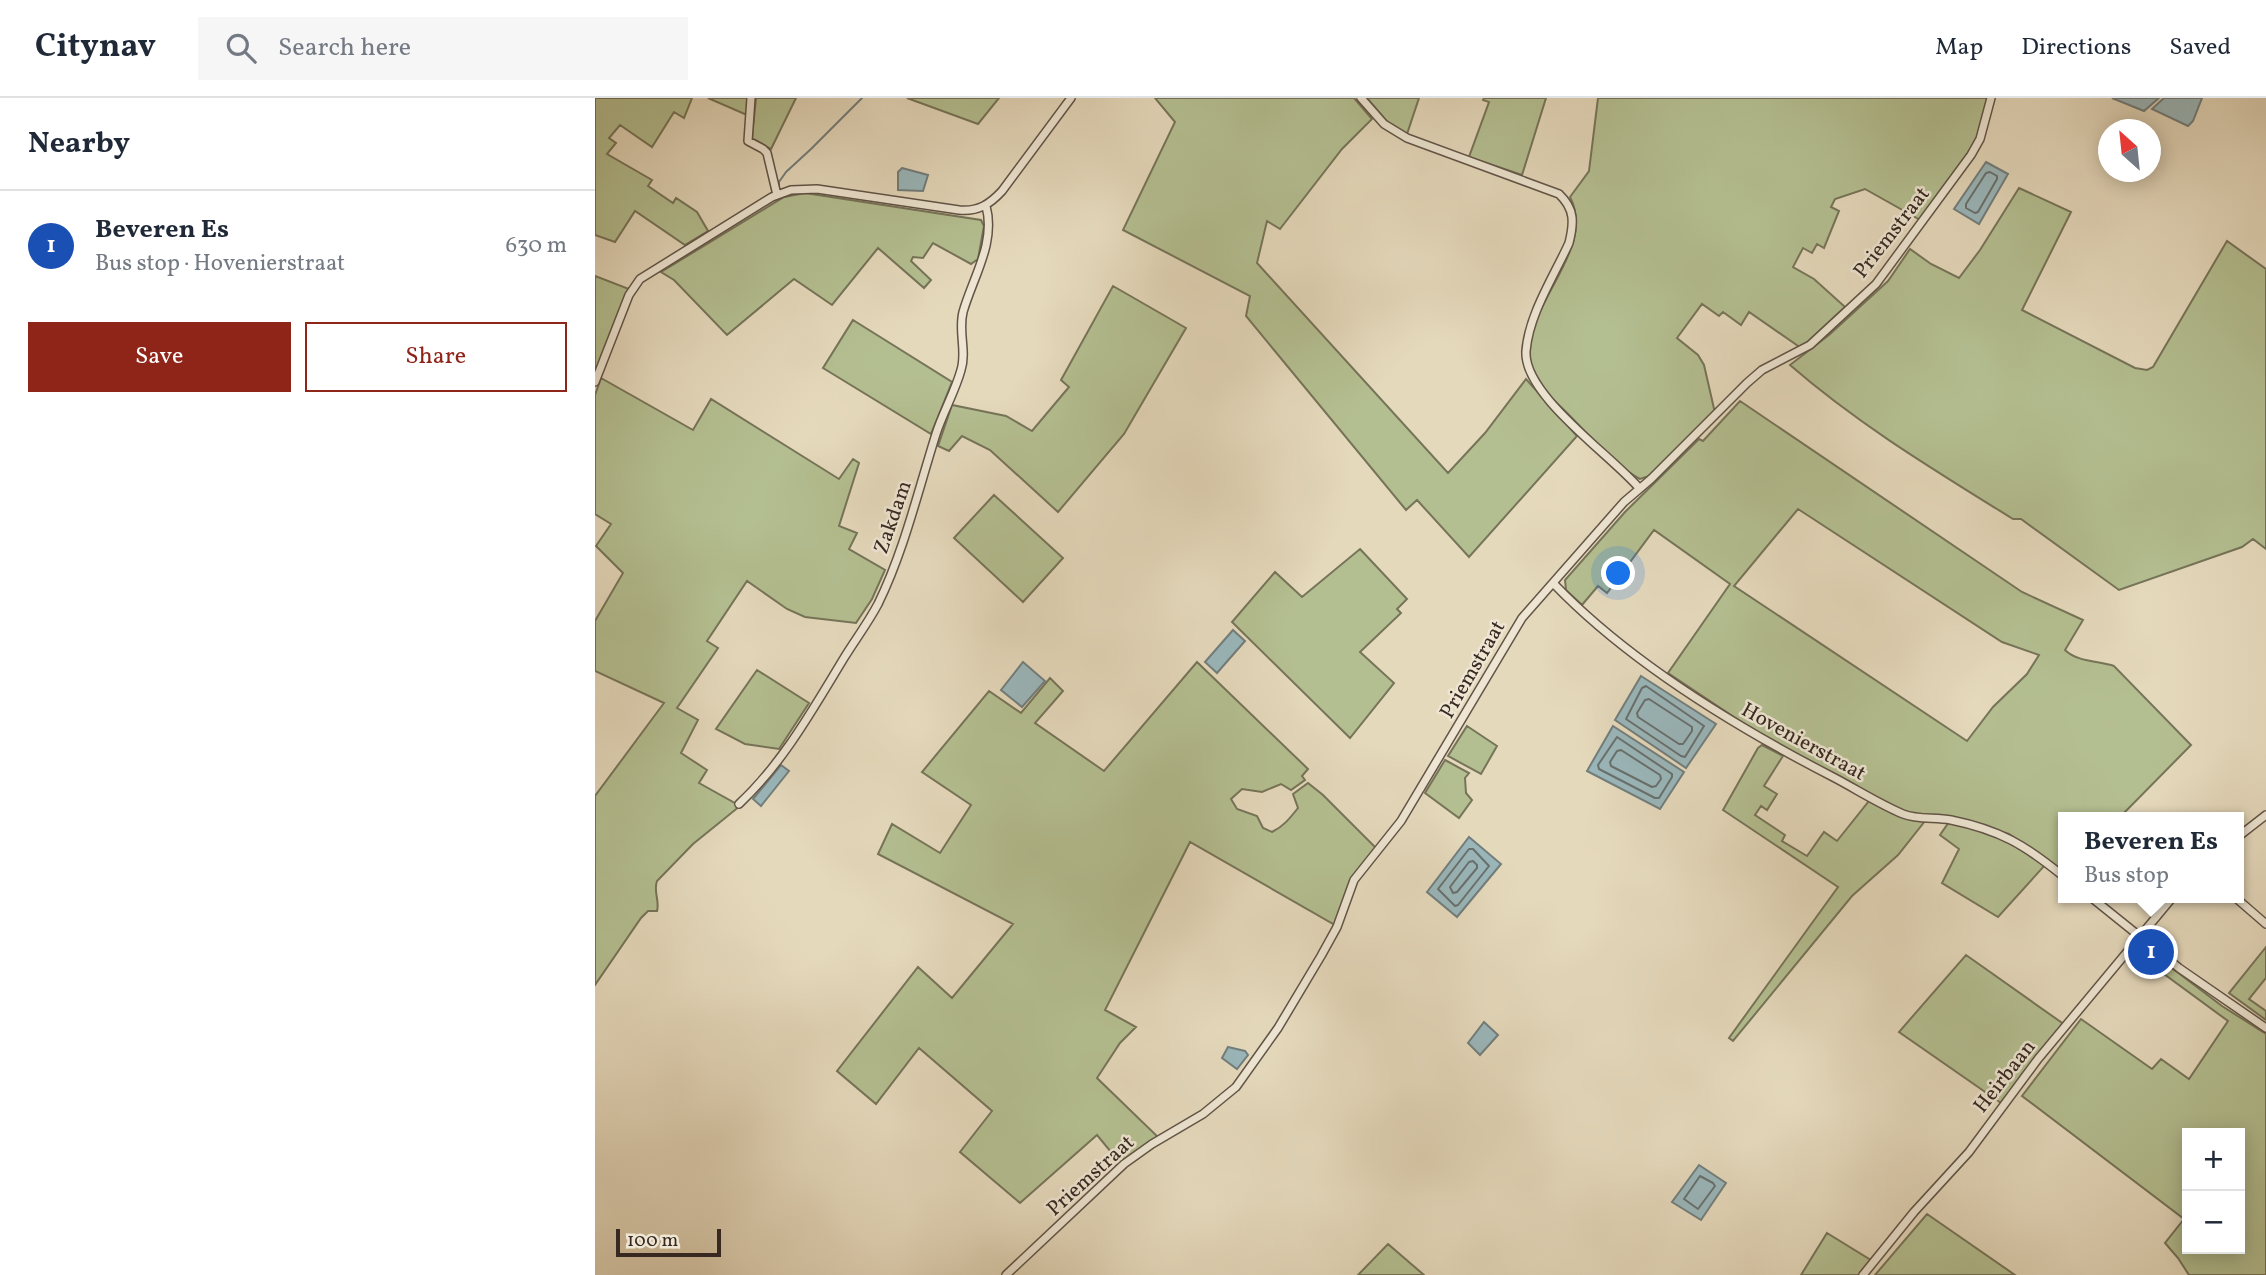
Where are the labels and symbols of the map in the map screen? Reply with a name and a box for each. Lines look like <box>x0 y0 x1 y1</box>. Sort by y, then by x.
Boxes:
north arrow <box>2098 119 2161 182</box>
street label: Priemstraat <box>1847 181 1937 285</box>
street label: Zakdam <box>867 477 919 558</box>
your location <box>1601 556 1635 590</box>
street label: Priemstraat <box>1433 615 1513 724</box>
street label: Hovenierstraat <box>1736 696 1871 789</box>
pin: 1 <box>2128 926 2174 978</box>
street label: Heirbaan <box>1967 1034 2043 1120</box>
street label: Priemstraat <box>1041 1129 1141 1223</box>
scale bar <box>616 1226 721 1258</box>

